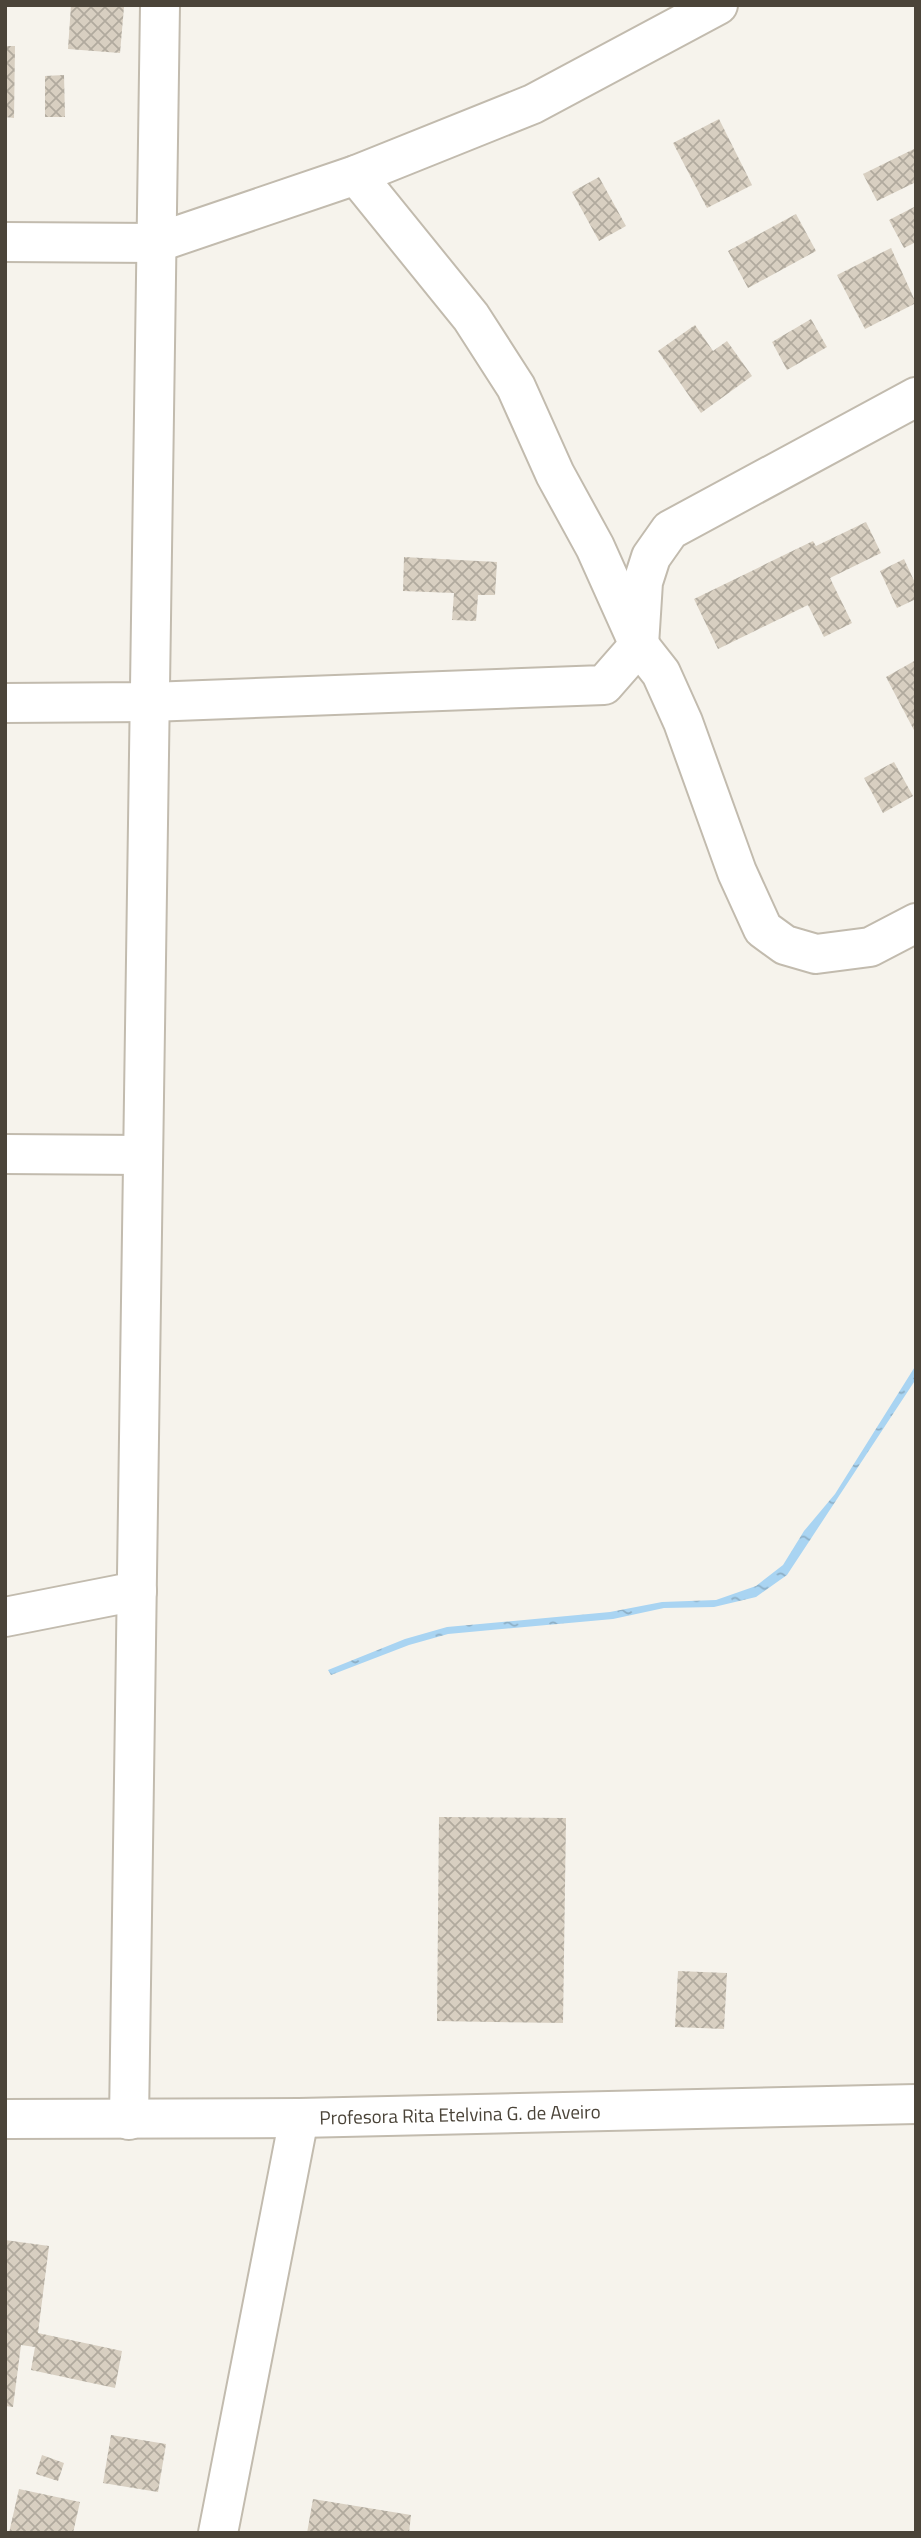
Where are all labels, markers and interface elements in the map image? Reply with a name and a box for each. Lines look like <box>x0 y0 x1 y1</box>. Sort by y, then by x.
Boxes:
street label: Profesora Rita Etelvina G. de Aveiro <box>319 2096 601 2132</box>

